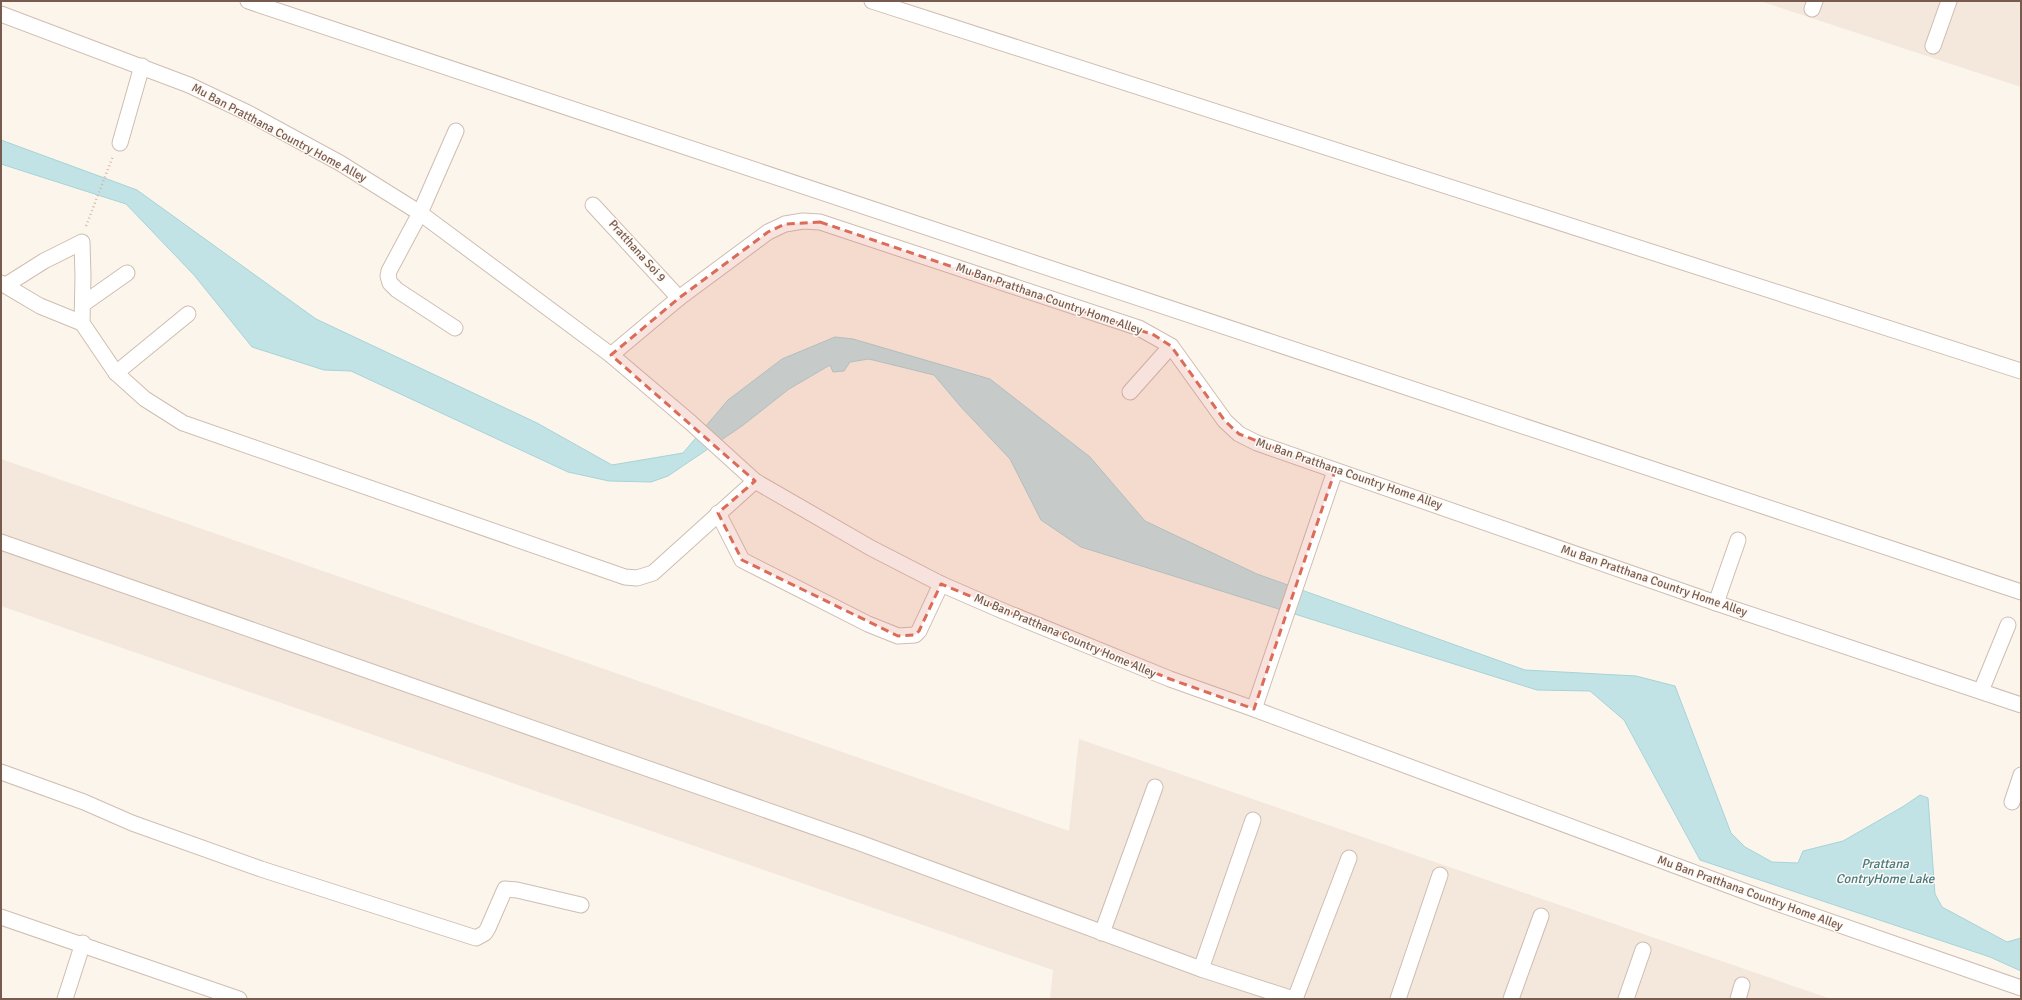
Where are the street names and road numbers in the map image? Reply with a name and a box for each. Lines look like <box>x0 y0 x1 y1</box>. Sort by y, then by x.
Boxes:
street label: Mu Ban Pratthana Country Home Alley <box>189 80 370 186</box>
street label: Pratthana Soi 9 <box>605 217 669 285</box>
street label: Mu Ban Pratthana Country Home Alley <box>954 260 1145 338</box>
street label: Mu Ban Pratthana Country Home Alley <box>1254 435 1445 513</box>
street label: Mu Ban Pratthana Country Home Alley <box>1559 542 1750 620</box>
street label: Mu Ban Pratthana Country Home Alley <box>972 591 1159 681</box>
street label: Mu Ban Pratthana Country Home Alley <box>1655 852 1845 934</box>

